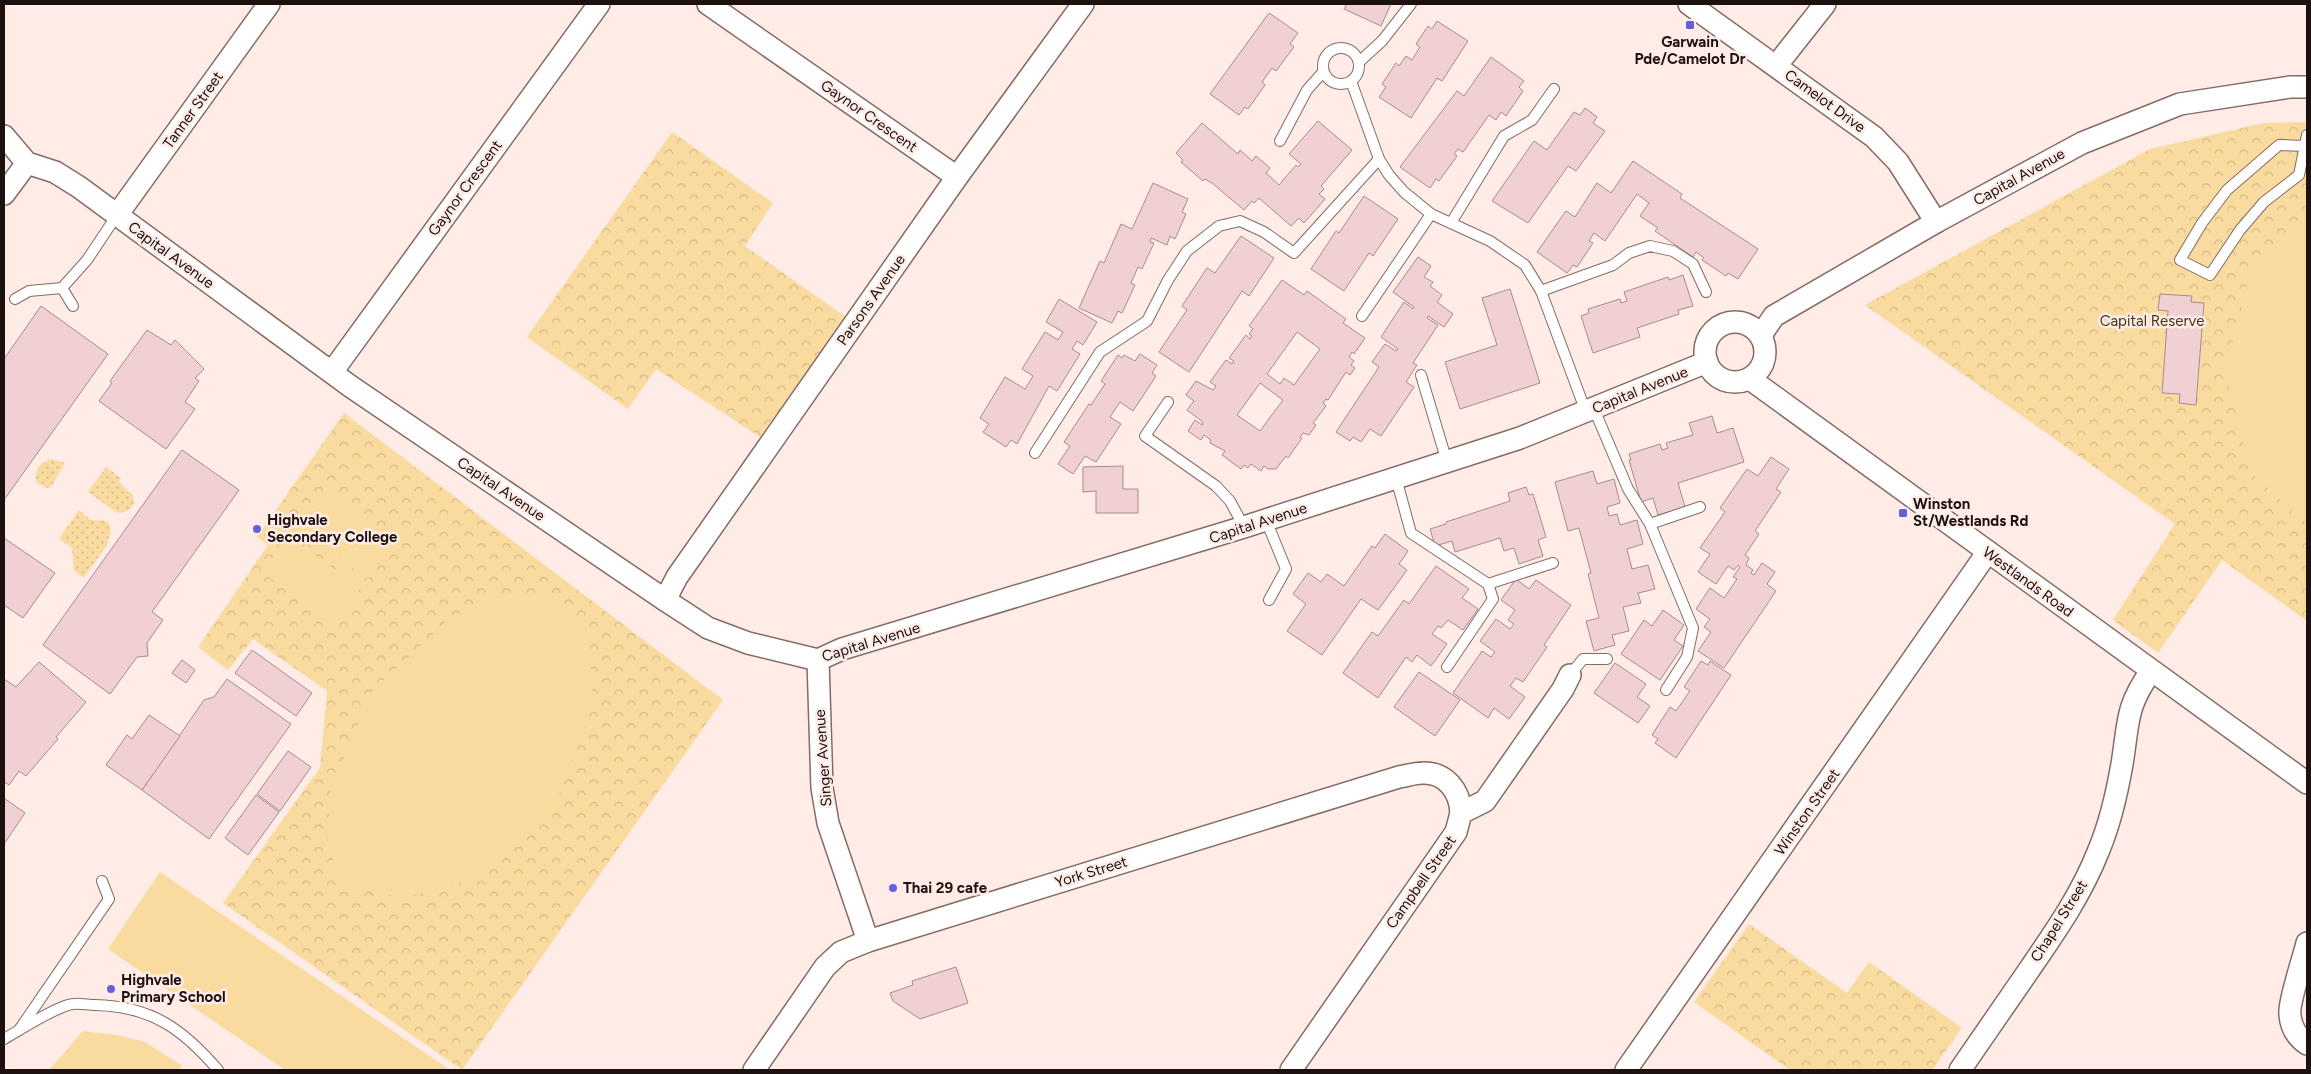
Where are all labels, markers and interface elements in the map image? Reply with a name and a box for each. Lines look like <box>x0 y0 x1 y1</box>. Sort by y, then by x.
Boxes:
marker: Garwain Pde/Camelot Dr <box>1684 19 1696 31</box>
place label: Garwain Pde/Camelot Dr <box>1634 33 1746 68</box>
street label: Camelot Drive <box>1781 66 1869 136</box>
street label: Tanner Street <box>159 68 227 152</box>
street label: Gaynor Crescent <box>817 76 921 156</box>
street label: Gaynor Crescent <box>424 136 506 239</box>
street label: Capital Avenue <box>1970 144 2068 210</box>
street label: Capital Avenue <box>125 218 217 292</box>
street label: Parsons Avenue <box>833 251 909 349</box>
park label: Capital Reserve <box>2100 312 2204 330</box>
street label: Capital Avenue <box>1589 363 1691 417</box>
street label: Capital Avenue <box>454 453 548 525</box>
place label: Winston St/Westlands Rd <box>1913 495 2028 530</box>
street label: Capital Avenue <box>1207 499 1309 547</box>
marker: Winston St/Westlands Rd <box>1897 507 1909 519</box>
place label: Highvale Secondary College <box>267 511 398 546</box>
marker: Highvale Secondary College <box>251 523 263 535</box>
street label: Westlands Road <box>1979 543 2077 621</box>
street label: Capital Avenue <box>820 619 922 665</box>
street label: Singer Avenue <box>811 709 835 807</box>
street label: Winston Street <box>1770 765 1844 859</box>
street label: Campbell Street <box>1382 832 1460 932</box>
street label: York Street <box>1053 852 1130 892</box>
street label: Chapel Street <box>2027 877 2091 965</box>
place label: Thai 29 cafe <box>903 879 988 897</box>
marker: Thai 29 cafe <box>887 882 899 894</box>
place label: Highvale Primary School <box>121 971 226 1006</box>
marker: Highvale Primary School <box>105 983 117 995</box>

